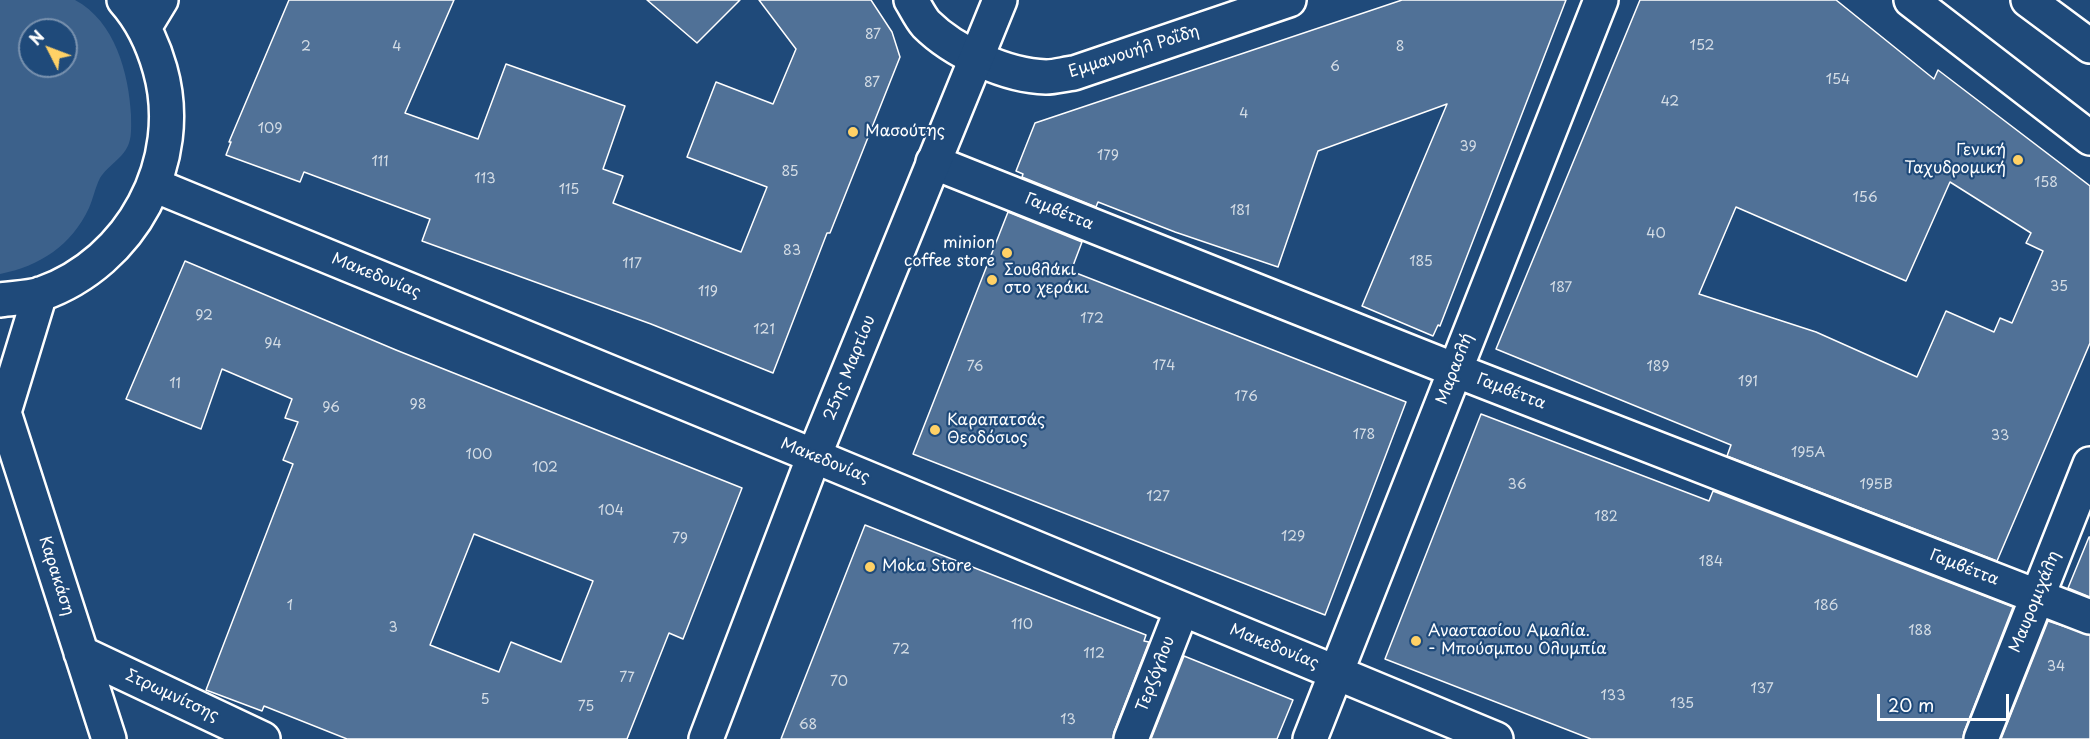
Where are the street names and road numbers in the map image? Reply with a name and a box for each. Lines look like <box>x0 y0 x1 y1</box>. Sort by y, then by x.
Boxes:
street label: Εμμανουήλ Ροΐδη <box>1066 22 1202 82</box>
street label: Γαμβέττα <box>1022 189 1096 235</box>
street label: Μακεδονίας <box>329 249 423 303</box>
street label: 25ης Μαρτίου <box>820 313 880 423</box>
street label: Μαρασλή <box>1433 331 1477 407</box>
street label: Γαμβέττα <box>1474 370 1548 414</box>
street label: Μακεδονίας <box>778 434 872 488</box>
street label: Καρακάση <box>34 534 78 618</box>
street label: Γαμβέττα <box>1927 546 2001 590</box>
street label: Μαυρομιχάλη <box>2006 548 2064 656</box>
street label: Μακεδονίας <box>1227 620 1321 674</box>
street label: Τερζόγλου <box>1133 633 1179 715</box>
street label: Στρωμνίτσης <box>122 666 222 726</box>

